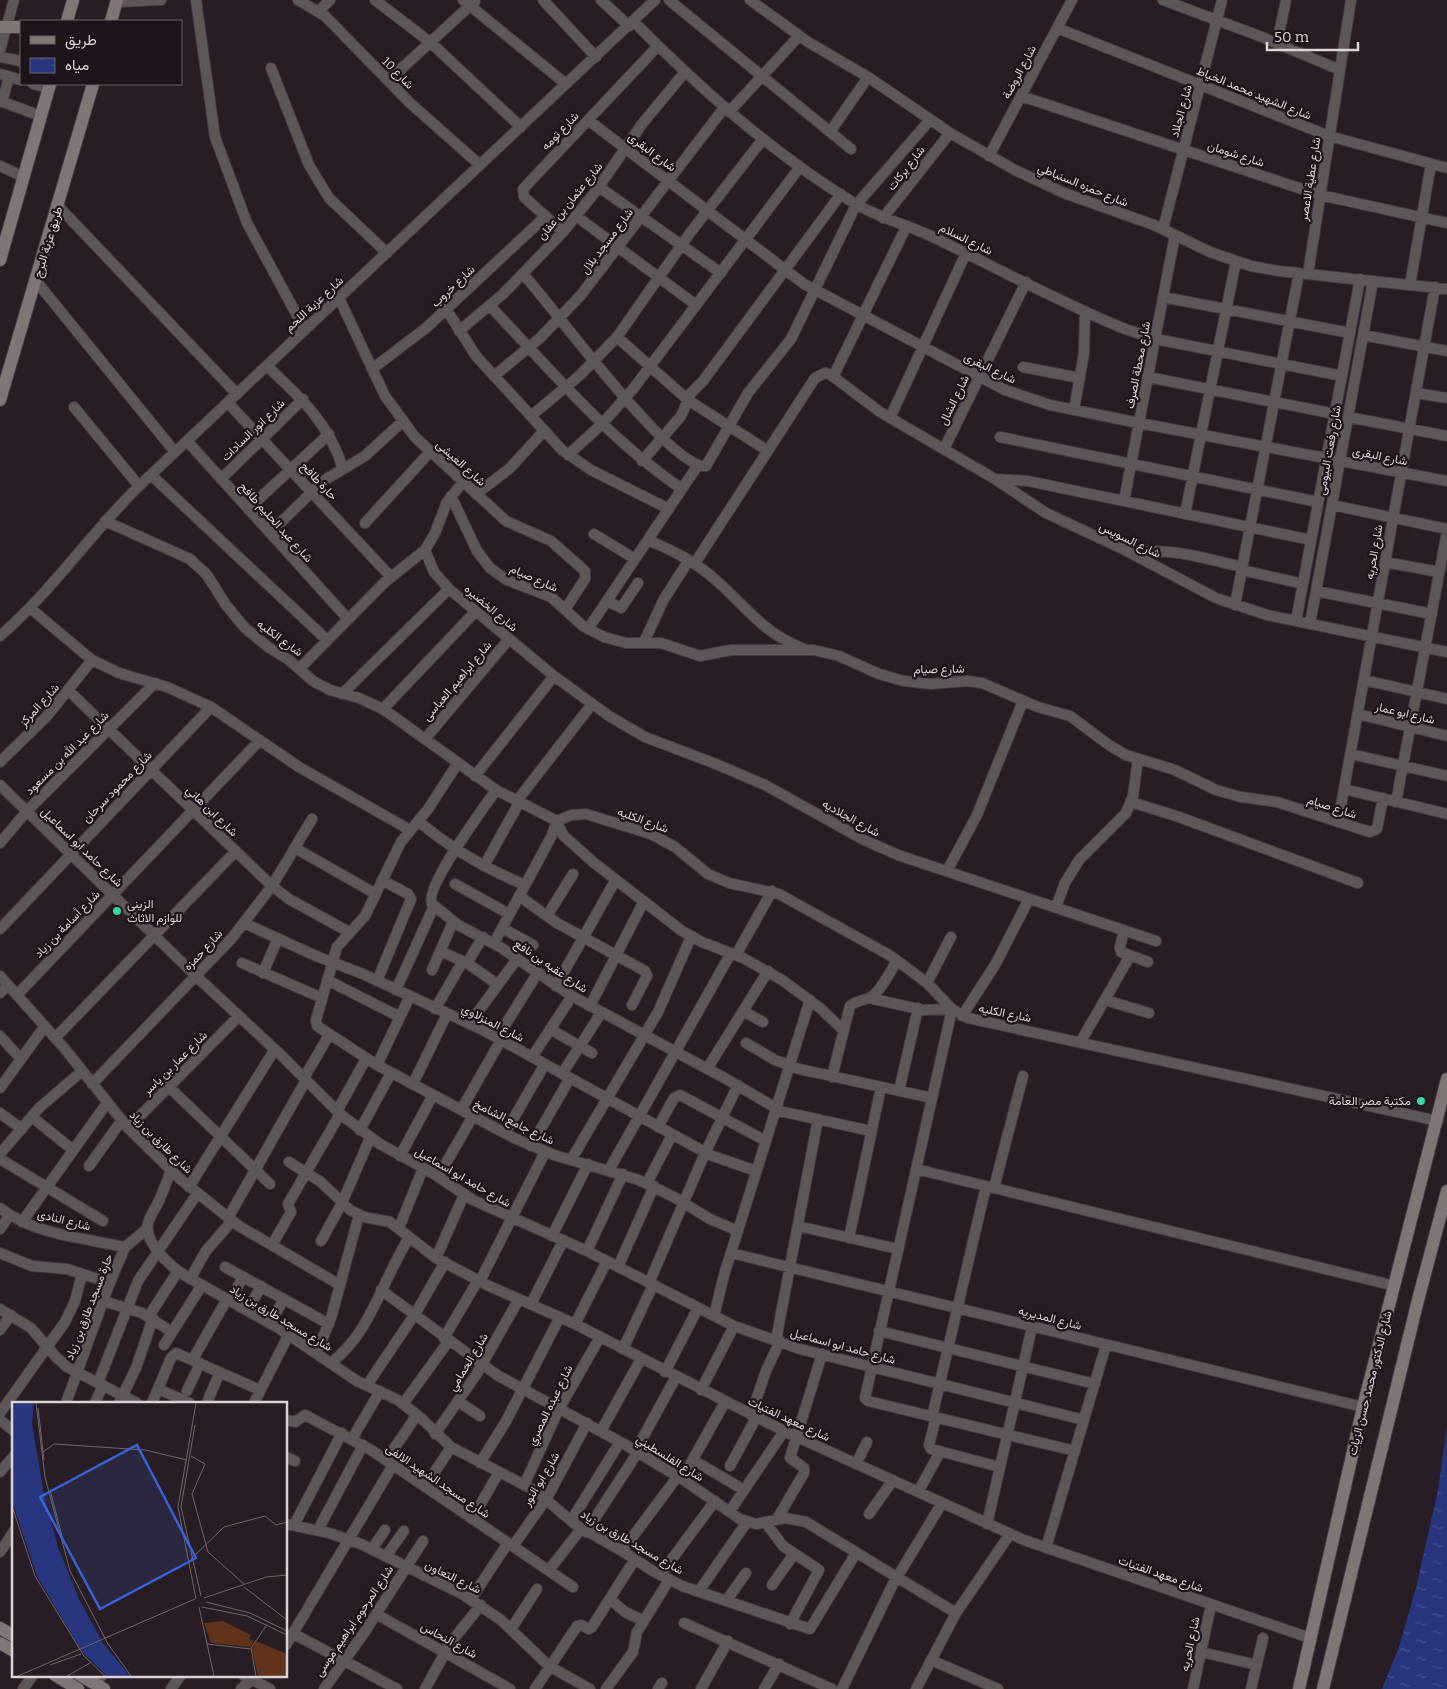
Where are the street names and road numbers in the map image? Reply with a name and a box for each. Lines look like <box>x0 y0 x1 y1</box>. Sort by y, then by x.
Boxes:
street label: شارع الروضة <box>999 43 1041 102</box>
street label: شارع 10 <box>378 54 417 93</box>
street label: شارع الشهيد محمد الخياط <box>1194 63 1314 124</box>
street label: شارع الجلاد <box>1167 83 1197 139</box>
street label: شارع تومه <box>538 109 583 155</box>
street label: شارع البقرى <box>624 130 679 176</box>
street label: شارع عطية الاعصر <box>1296 136 1326 223</box>
street label: شارع شومان <box>1205 138 1266 172</box>
street label: شارع بركات <box>884 143 929 194</box>
street label: شارع عثمان بن عفان <box>534 159 607 244</box>
street label: شارع حمزه السنباطي <box>1035 160 1130 212</box>
street label: طريق عزبة البرج <box>31 205 67 280</box>
street label: شارع مسجد بلال <box>578 205 638 278</box>
street label: شارع السلام <box>936 220 995 260</box>
street label: شارع خروب <box>428 262 479 311</box>
street label: شارع عزبة اللحم <box>282 273 348 336</box>
street label: شارع محطة الصرف <box>1123 320 1155 410</box>
street label: شارع البقرى <box>961 349 1018 388</box>
street label: شارع الشال <box>936 373 974 428</box>
street label: شارع انور السادات <box>218 396 289 465</box>
street label: شارع رفعت البيومى <box>1314 404 1346 496</box>
street label: شارع العيشى <box>432 437 489 490</box>
street label: شارع البقرى <box>1351 444 1409 470</box>
street label: حارة طافح <box>296 459 340 504</box>
street label: شارع عبد الحليم طافح <box>235 479 316 566</box>
street label: شارع السويس <box>1096 519 1163 563</box>
street label: شارع الحريه <box>1362 523 1388 581</box>
street label: شارع صيام <box>507 561 560 597</box>
street label: شارع الخضيره <box>460 582 521 636</box>
street label: شارع الكليه <box>253 617 306 661</box>
street label: شارع ابراهيم العباسى <box>420 638 496 725</box>
street label: شارع صيام <box>913 662 965 678</box>
street label: شارع المركز <box>15 681 63 732</box>
street label: شارع ابو عمار <box>1372 699 1436 729</box>
street label: شارع عبد الله بن مسعود <box>22 708 113 799</box>
street label: شارع محمود سرحان <box>79 748 156 827</box>
street label: شارع ابن هاني <box>181 783 241 841</box>
street label: شارع صيام <box>1305 792 1359 823</box>
street label: شارع الجلاديه <box>819 796 882 841</box>
street label: شارع حامد ابو اسماعيل <box>37 804 126 891</box>
street label: شارع الكليه <box>615 804 670 838</box>
street label: شارع أسامة بن زياد <box>31 887 104 962</box>
street label: شارع حمزه <box>181 927 227 975</box>
street label: شارع عقبه بن نافع <box>511 936 590 997</box>
street label: شارع المنزلاوي <box>458 1001 527 1047</box>
street label: شارع الكليه <box>977 1001 1032 1027</box>
street label: شارع عمار بن ياسر <box>139 1028 211 1100</box>
street label: شارع جامع الشامخ <box>471 1096 557 1149</box>
street label: شارع طارق بن زياد <box>125 1108 195 1178</box>
street label: شارع حامد ابو اسماعيل <box>412 1144 513 1212</box>
street label: شارع النادى <box>36 1207 92 1235</box>
street label: حارة مسجد طارق بن زياد <box>62 1252 117 1362</box>
street label: شارع مسجد طارق بن زياد <box>226 1282 335 1356</box>
street label: شارع المديريه <box>1016 1303 1083 1335</box>
street label: شارع الدكتور محمد حسن الزيات <box>1345 1309 1397 1457</box>
street label: شارع حامد ابو اسماعيل <box>788 1325 897 1369</box>
street label: شارع الحمامي <box>445 1330 493 1395</box>
street label: شارع عبده المصري <box>524 1362 578 1449</box>
street label: شارع معهد الفتيات <box>745 1394 832 1446</box>
street label: شارع الفلسطيني <box>632 1432 706 1487</box>
street label: شارع مسجد الشهيد الالفى <box>382 1441 493 1523</box>
street label: شارع ابو النور <box>519 1450 564 1510</box>
street label: شارع مسجد طارق بن زياد <box>577 1507 686 1579</box>
street label: شارع معهد الفتيات <box>1116 1553 1205 1597</box>
street label: شارع التعاون <box>422 1557 483 1598</box>
street label: شارع المرحوم ابراهيم موسى <box>312 1563 398 1680</box>
street label: شارع الحريه <box>1177 1615 1205 1673</box>
street label: شارع النحاس <box>417 1619 480 1663</box>

